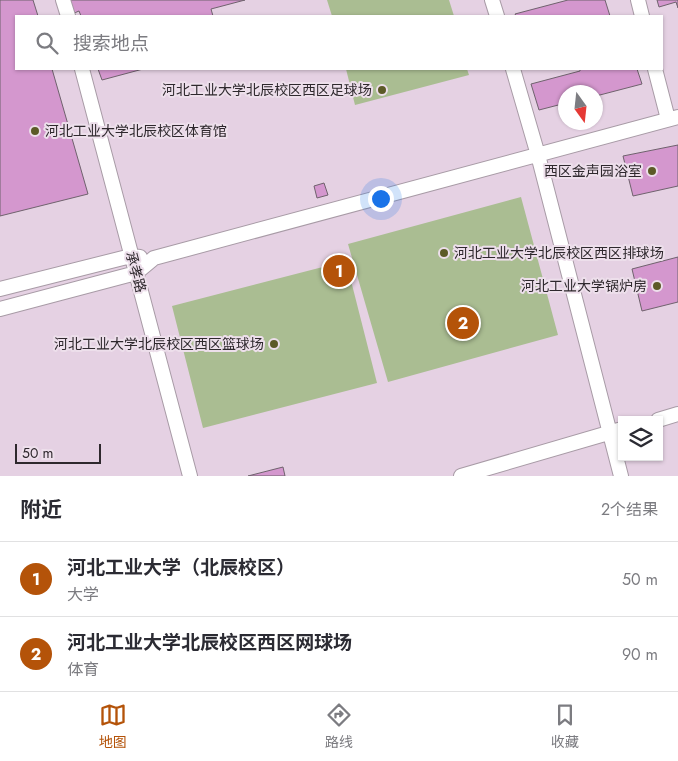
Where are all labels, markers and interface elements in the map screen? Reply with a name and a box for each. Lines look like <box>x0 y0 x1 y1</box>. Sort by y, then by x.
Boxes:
search box <box>15 15 663 70</box>
icon: search <box>33 29 61 57</box>
text: 搜索地点 <box>73 30 149 57</box>
place label: 河北工业大学北辰校区西区足球场 <box>162 80 372 100</box>
marker: 河北工业大学北辰校区西区足球场 <box>376 84 388 96</box>
north arrow <box>558 85 603 130</box>
place label: 河北工业大学北辰校区体育馆 <box>45 121 227 141</box>
marker: 河北工业大学北辰校区体育馆 <box>29 125 41 137</box>
place label: 西区金声园浴室 <box>544 161 642 181</box>
marker: 西区金声园浴室 <box>646 165 658 177</box>
your location <box>368 186 394 212</box>
place label: 河北工业大学北辰校区西区排球场 <box>454 243 664 263</box>
marker: 河北工业大学北辰校区西区排球场 <box>438 247 450 259</box>
street label: 承孝路 <box>121 249 151 295</box>
pin: 1 <box>323 252 355 290</box>
place label: 河北工业大学锅炉房 <box>521 276 647 296</box>
marker: 河北工业大学锅炉房 <box>651 280 663 292</box>
pin: 2 <box>447 304 479 342</box>
place label: 河北工业大学北辰校区西区篮球场 <box>54 334 264 354</box>
marker: 河北工业大学北辰校区西区篮球场 <box>268 338 280 350</box>
map controls <box>618 416 663 461</box>
button: layers <box>618 416 663 461</box>
scale bar <box>15 441 101 464</box>
text: 50 m <box>22 443 53 463</box>
text: 附近 <box>20 495 62 525</box>
text: 2个结果 <box>601 498 658 521</box>
text: 河北工业大学（北辰校区） <box>67 554 295 581</box>
text: 1 <box>32 568 40 591</box>
text: 50 m <box>622 568 658 591</box>
text: 大学 <box>67 583 99 606</box>
text: 河北工业大学北辰校区西区网球场 <box>67 629 352 656</box>
text: 2 <box>31 643 41 666</box>
text: 90 m <box>622 643 658 666</box>
text: 体育 <box>67 658 99 681</box>
tab: 地图 <box>99 701 127 752</box>
tab: 路线 <box>325 701 353 752</box>
tab: 收藏 <box>551 701 579 752</box>

